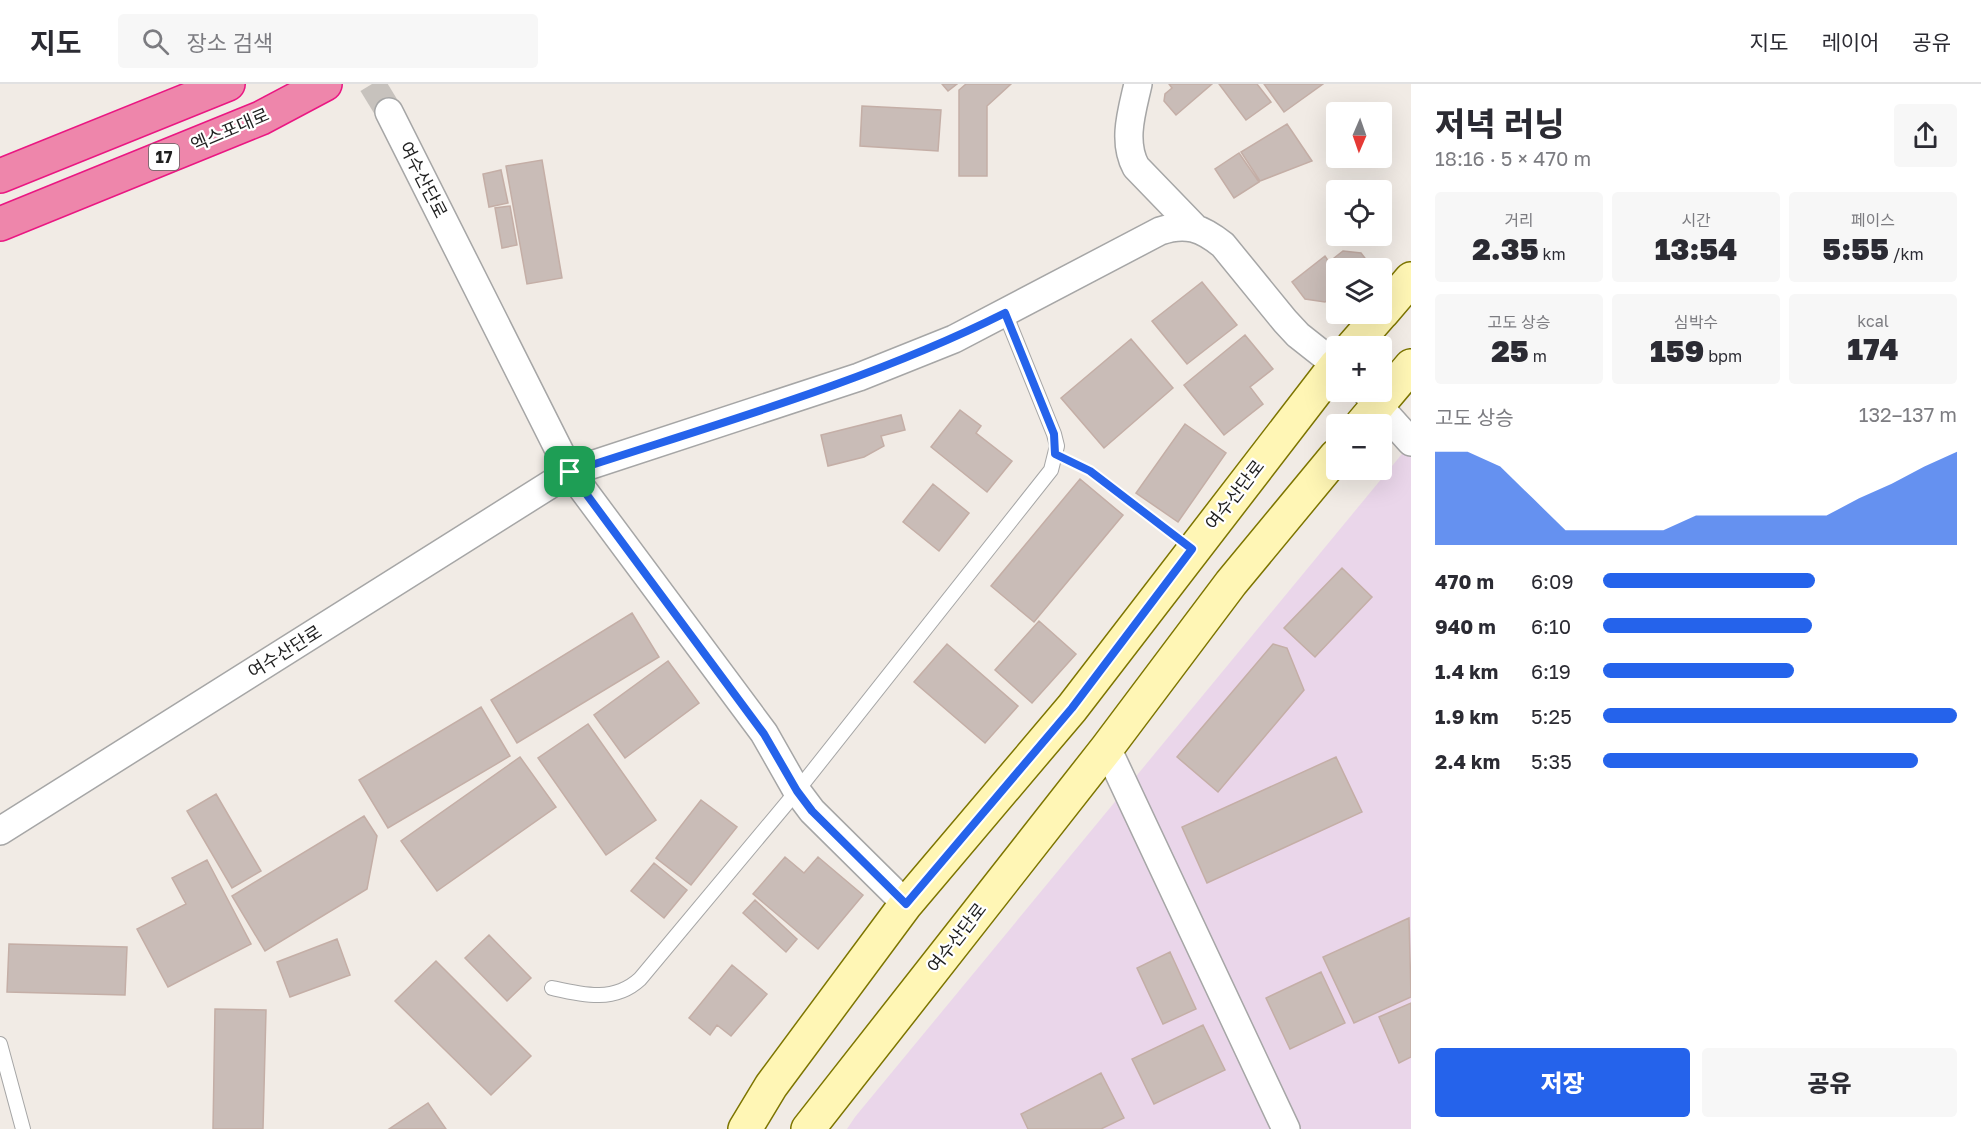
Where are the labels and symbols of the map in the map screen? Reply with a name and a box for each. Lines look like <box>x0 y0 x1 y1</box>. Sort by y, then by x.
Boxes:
north arrow <box>1326 102 1392 168</box>
street label: 엑스포대로 <box>187 103 272 155</box>
street label: 여수산단로 <box>395 138 452 221</box>
road number: 17 <box>149 144 179 170</box>
pin <box>544 446 595 497</box>
street label: 여수산단로 <box>1200 455 1268 534</box>
street label: 여수산단로 <box>244 620 325 682</box>
street label: 여수산단로 <box>922 898 990 977</box>

